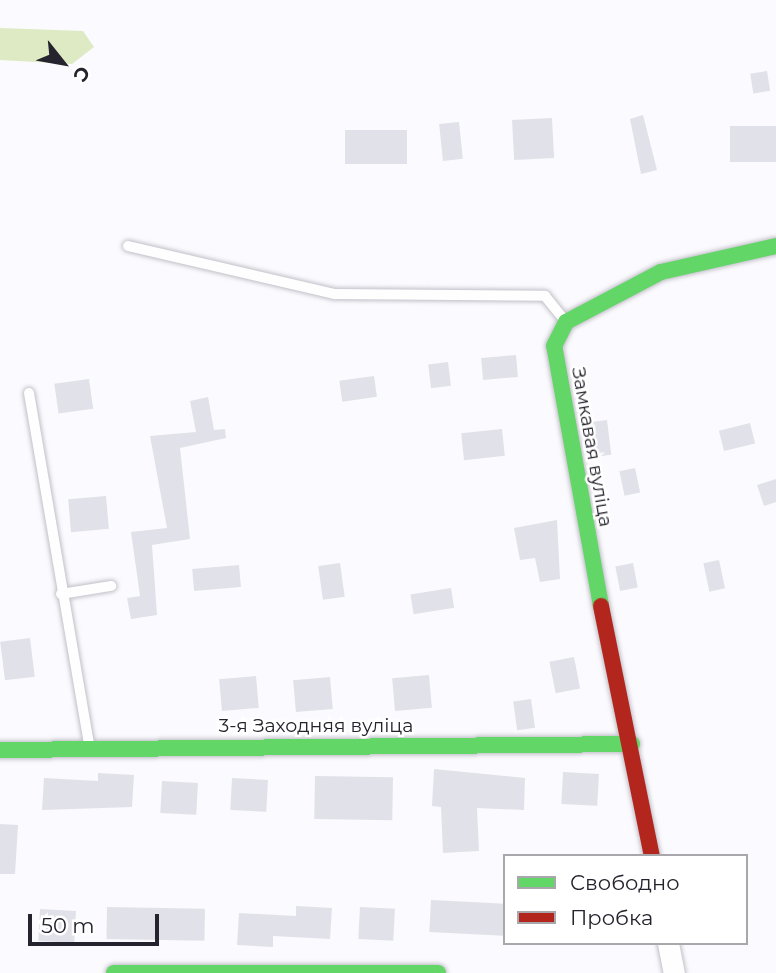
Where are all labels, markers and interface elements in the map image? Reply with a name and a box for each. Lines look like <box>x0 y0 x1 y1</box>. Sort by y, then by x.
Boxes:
north arrow <box>28 28 98 98</box>
text: С <box>68 62 95 86</box>
street label: Замкавая вуліца <box>567 365 617 529</box>
street label: 3-я Заходняя вуліца <box>219 715 413 737</box>
legend <box>503 854 748 945</box>
text: Свободно <box>570 870 680 895</box>
scale bar <box>32 900 163 944</box>
text: Пробка <box>570 905 653 930</box>
text: 50 m <box>41 913 95 938</box>

